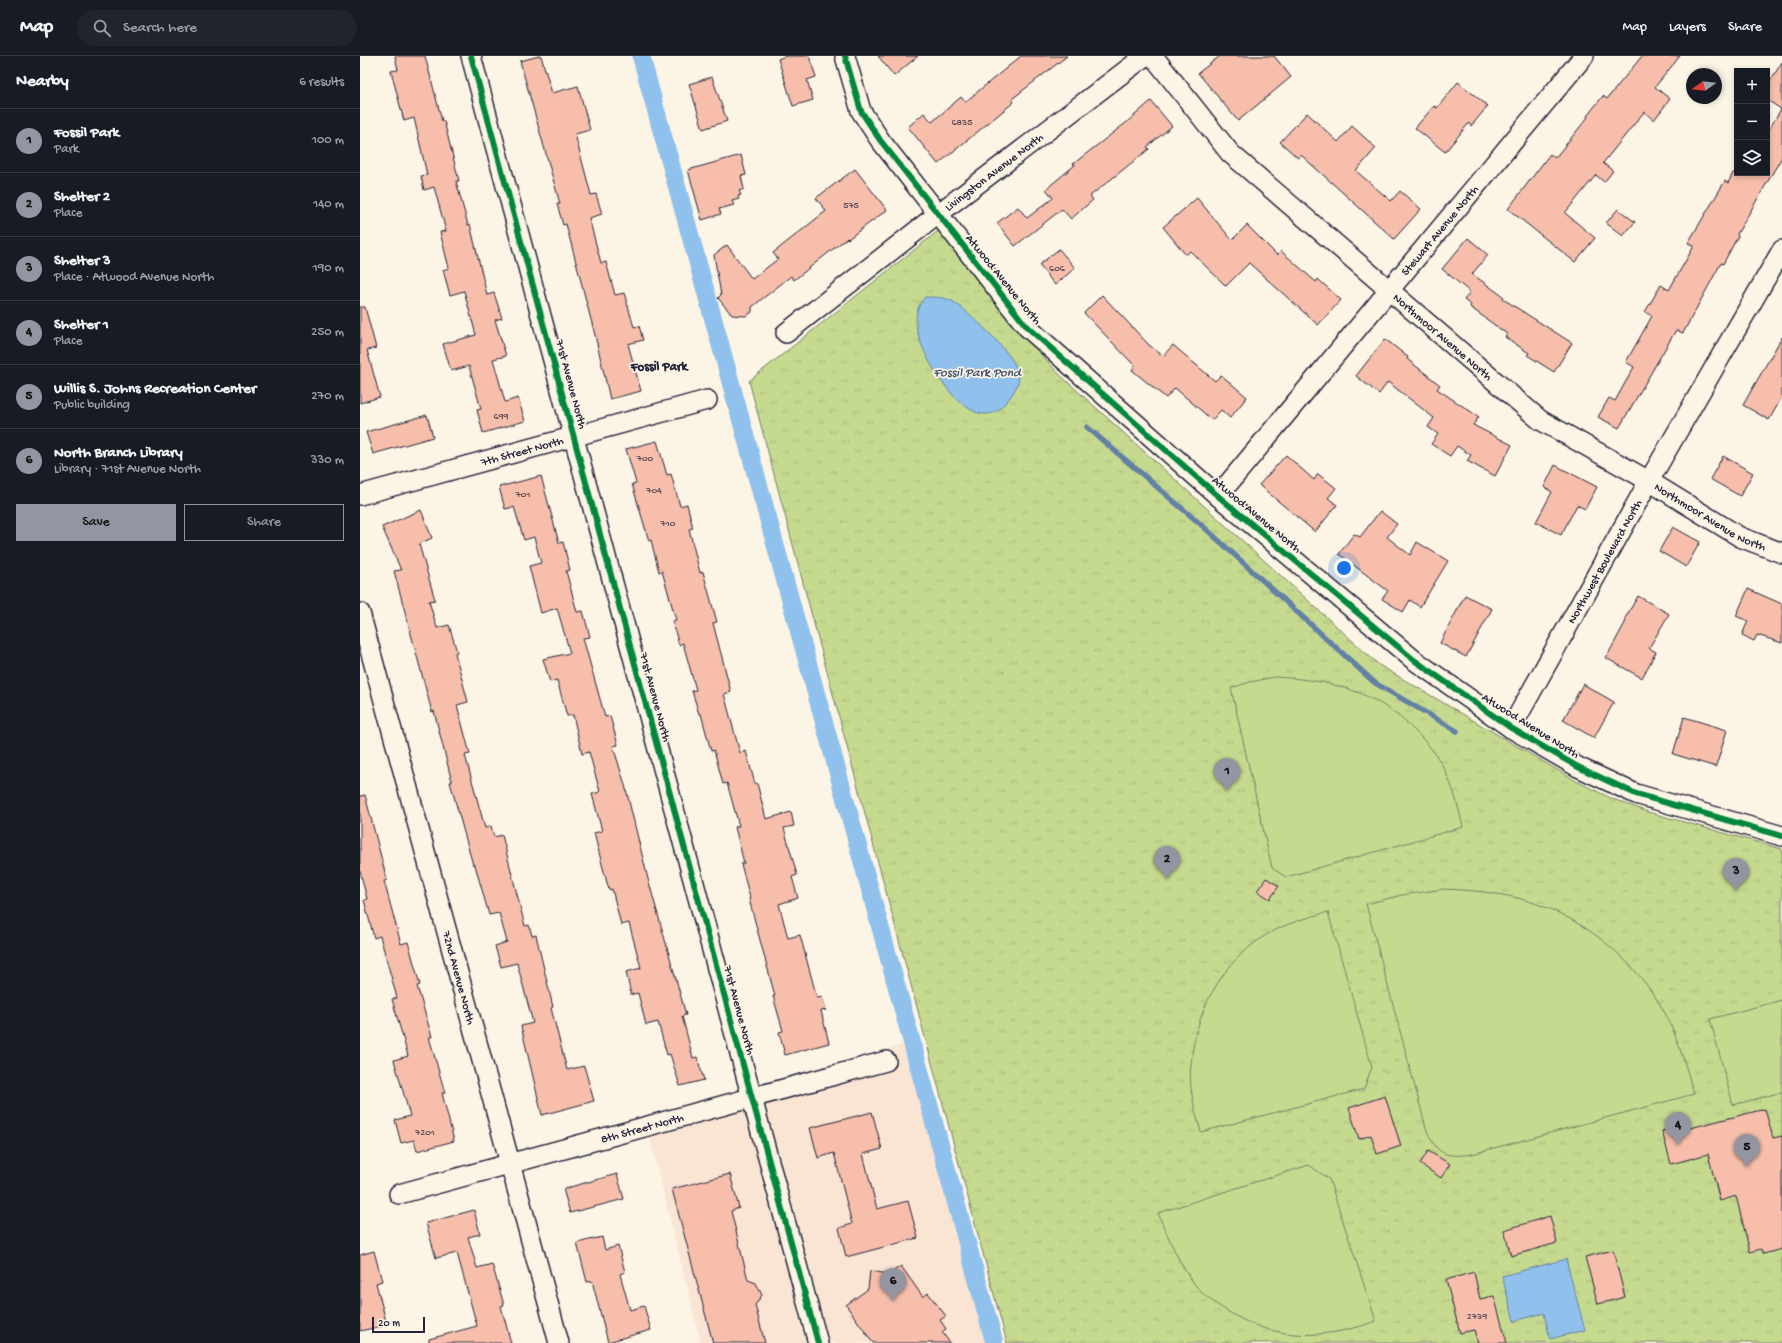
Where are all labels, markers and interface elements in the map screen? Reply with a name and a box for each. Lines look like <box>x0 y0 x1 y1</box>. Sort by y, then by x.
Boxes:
search box <box>77 10 357 46</box>
text: Map <box>20 16 53 39</box>
icon: search <box>91 17 113 39</box>
text: Search here <box>123 19 197 37</box>
text: Map <box>1623 19 1647 36</box>
text: Layers <box>1669 19 1706 36</box>
text: Share <box>1728 19 1762 36</box>
north arrow <box>1686 68 1722 104</box>
map controls <box>1734 68 1770 176</box>
button: + <box>1734 68 1770 104</box>
text: Nearby <box>16 72 69 92</box>
text: 6 results <box>299 75 344 90</box>
button: − <box>1734 104 1770 140</box>
house number: 6835 <box>952 117 973 129</box>
text: Fossil Park <box>54 124 119 142</box>
street label: Livingston Avenue North <box>943 131 1047 215</box>
text: 1 <box>26 133 32 148</box>
text: 100 m <box>312 133 344 148</box>
button: layers <box>1734 140 1770 176</box>
text: Park <box>54 142 79 157</box>
street label: Stewart Avenue North <box>1399 183 1483 279</box>
text: Shelter 2 <box>54 188 110 206</box>
text: 2 <box>26 197 32 212</box>
text: 140 m <box>313 197 344 212</box>
house number: 575 <box>843 200 859 212</box>
text: Place <box>54 206 82 221</box>
street label: Atwood Avenue North <box>962 232 1044 329</box>
text: Shelter 3 <box>54 252 111 270</box>
text: 3 <box>26 261 32 276</box>
text: 190 m <box>313 261 344 276</box>
house number: 606 <box>1049 263 1066 275</box>
text: Place · Atwood Avenue North <box>54 270 214 285</box>
street label: Northmoor Avenue North <box>1389 291 1495 385</box>
text: Shelter 1 <box>54 316 109 334</box>
text: 4 <box>26 325 32 340</box>
text: 250 m <box>311 325 344 340</box>
text: Place <box>54 334 82 349</box>
street label: 71st Avenue North <box>551 337 589 431</box>
district label: Fossil Park <box>630 360 689 375</box>
water label: Fossil Park Pond <box>933 366 1022 381</box>
text: Willis S. Johns Recreation Center <box>54 380 256 398</box>
text: 5 <box>26 389 32 404</box>
text: 270 m <box>311 389 344 404</box>
text: Public building <box>54 398 130 413</box>
house number: 699 <box>493 411 509 423</box>
street label: 7th Street North <box>479 434 566 471</box>
text: North Branch Library <box>54 444 183 462</box>
text: 6 <box>26 453 32 468</box>
text: 330 m <box>311 453 344 468</box>
house number: 700 <box>636 453 654 465</box>
text: Library · 71st Avenue North <box>54 462 201 477</box>
street label: Atwood Avenue North <box>1208 474 1304 557</box>
street label: Northmoor Avenue North <box>1651 481 1768 555</box>
house number: 704 <box>645 485 662 497</box>
house number: 701 <box>515 489 530 501</box>
street label: Northwest Boulevard North <box>1566 497 1646 627</box>
button: Save <box>16 504 176 541</box>
button: Share <box>184 504 344 541</box>
house number: 710 <box>660 518 676 530</box>
your location <box>1334 558 1354 578</box>
street label: 71st Avenue North <box>635 650 673 744</box>
street label: Atwood Avenue North <box>1479 691 1582 763</box>
pin: 1 <box>1214 758 1240 791</box>
pin: 2 <box>1154 846 1180 879</box>
pin: 3 <box>1723 858 1749 891</box>
street label: 72nd Avenue North <box>438 929 477 1027</box>
street label: 71st Avenue North <box>719 963 757 1057</box>
street label: 8th Street North <box>600 1111 686 1148</box>
pin: 4 <box>1665 1112 1691 1145</box>
house number: 7201 <box>414 1127 435 1139</box>
pin: 5 <box>1734 1134 1760 1167</box>
pin: 6 <box>880 1268 906 1301</box>
house number: 2739 <box>1467 1311 1487 1323</box>
scale bar <box>372 1315 425 1334</box>
text: 20 m <box>378 1318 400 1330</box>

